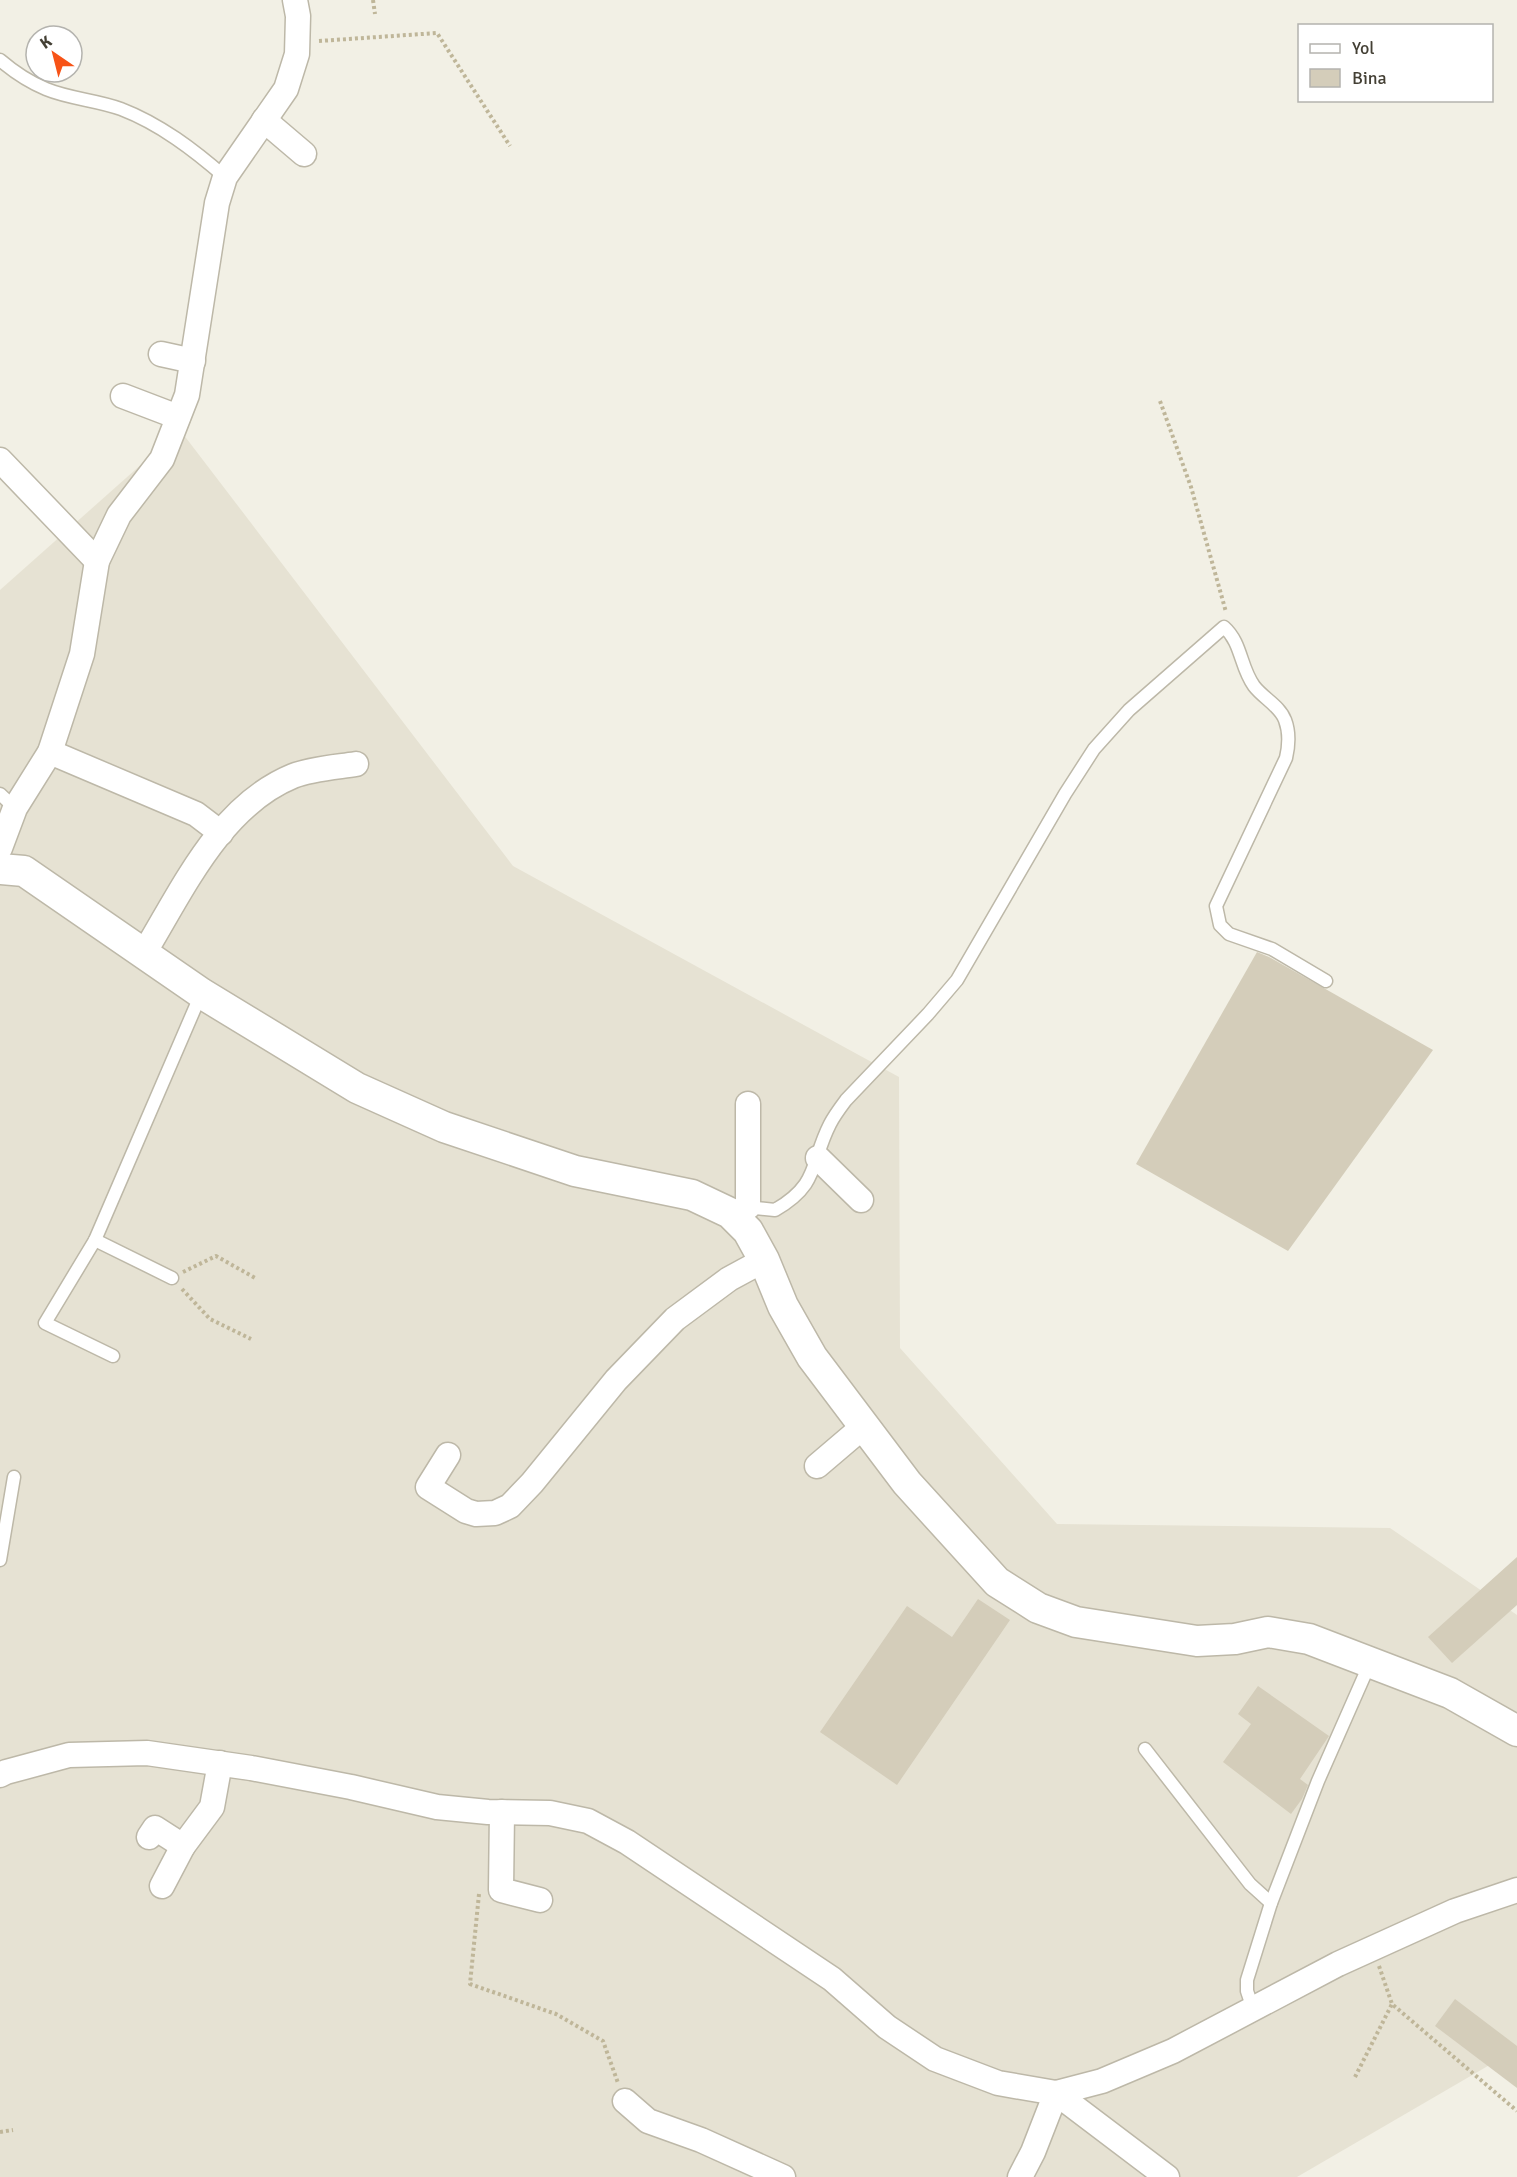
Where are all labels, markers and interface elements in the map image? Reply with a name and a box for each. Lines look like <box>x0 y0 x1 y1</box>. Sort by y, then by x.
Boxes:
north arrow <box>24 24 84 84</box>
legend <box>1298 24 1493 102</box>
text: K <box>36 31 56 54</box>
text: Yol <box>1352 37 1375 59</box>
text: Bina <box>1352 67 1387 89</box>

